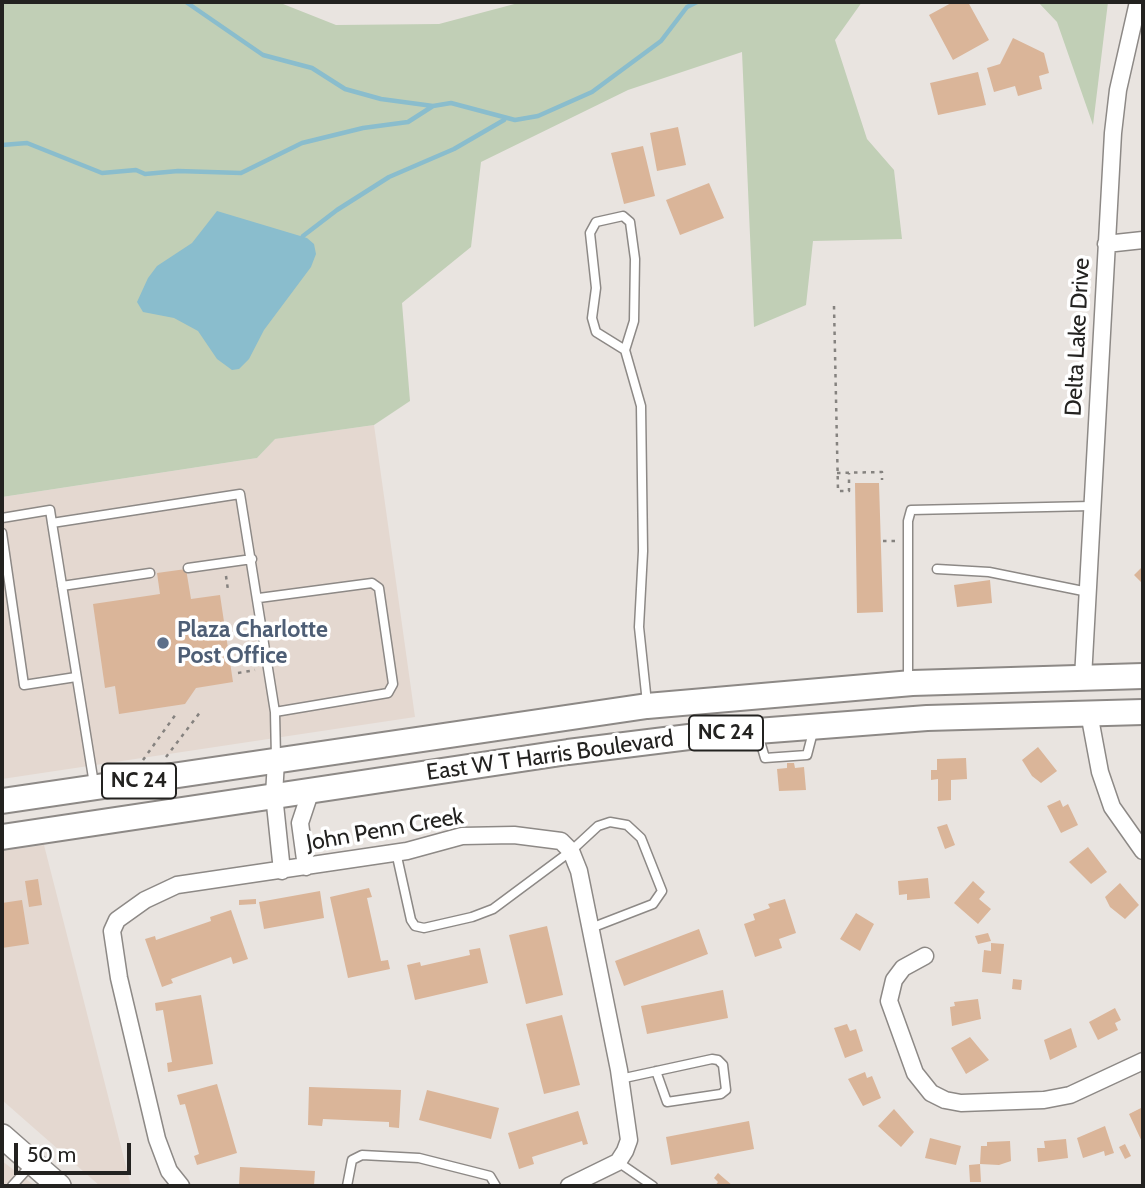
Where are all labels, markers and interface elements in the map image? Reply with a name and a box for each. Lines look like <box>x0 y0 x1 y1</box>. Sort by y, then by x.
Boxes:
street label: Delta Lake Drive <box>1060 257 1096 417</box>
place label: Plaza Charlotte Post Office <box>177 616 328 670</box>
marker: Plaza Charlotte Post Office <box>155 635 171 651</box>
road number: NC 24 <box>689 716 763 750</box>
street label: East W T Harris Boulevard <box>425 725 675 787</box>
road number: NC 24 <box>102 764 176 798</box>
street label: John Penn Creek <box>304 803 466 857</box>
scale bar <box>18 1128 135 1172</box>
text: 50 m <box>27 1142 76 1167</box>

